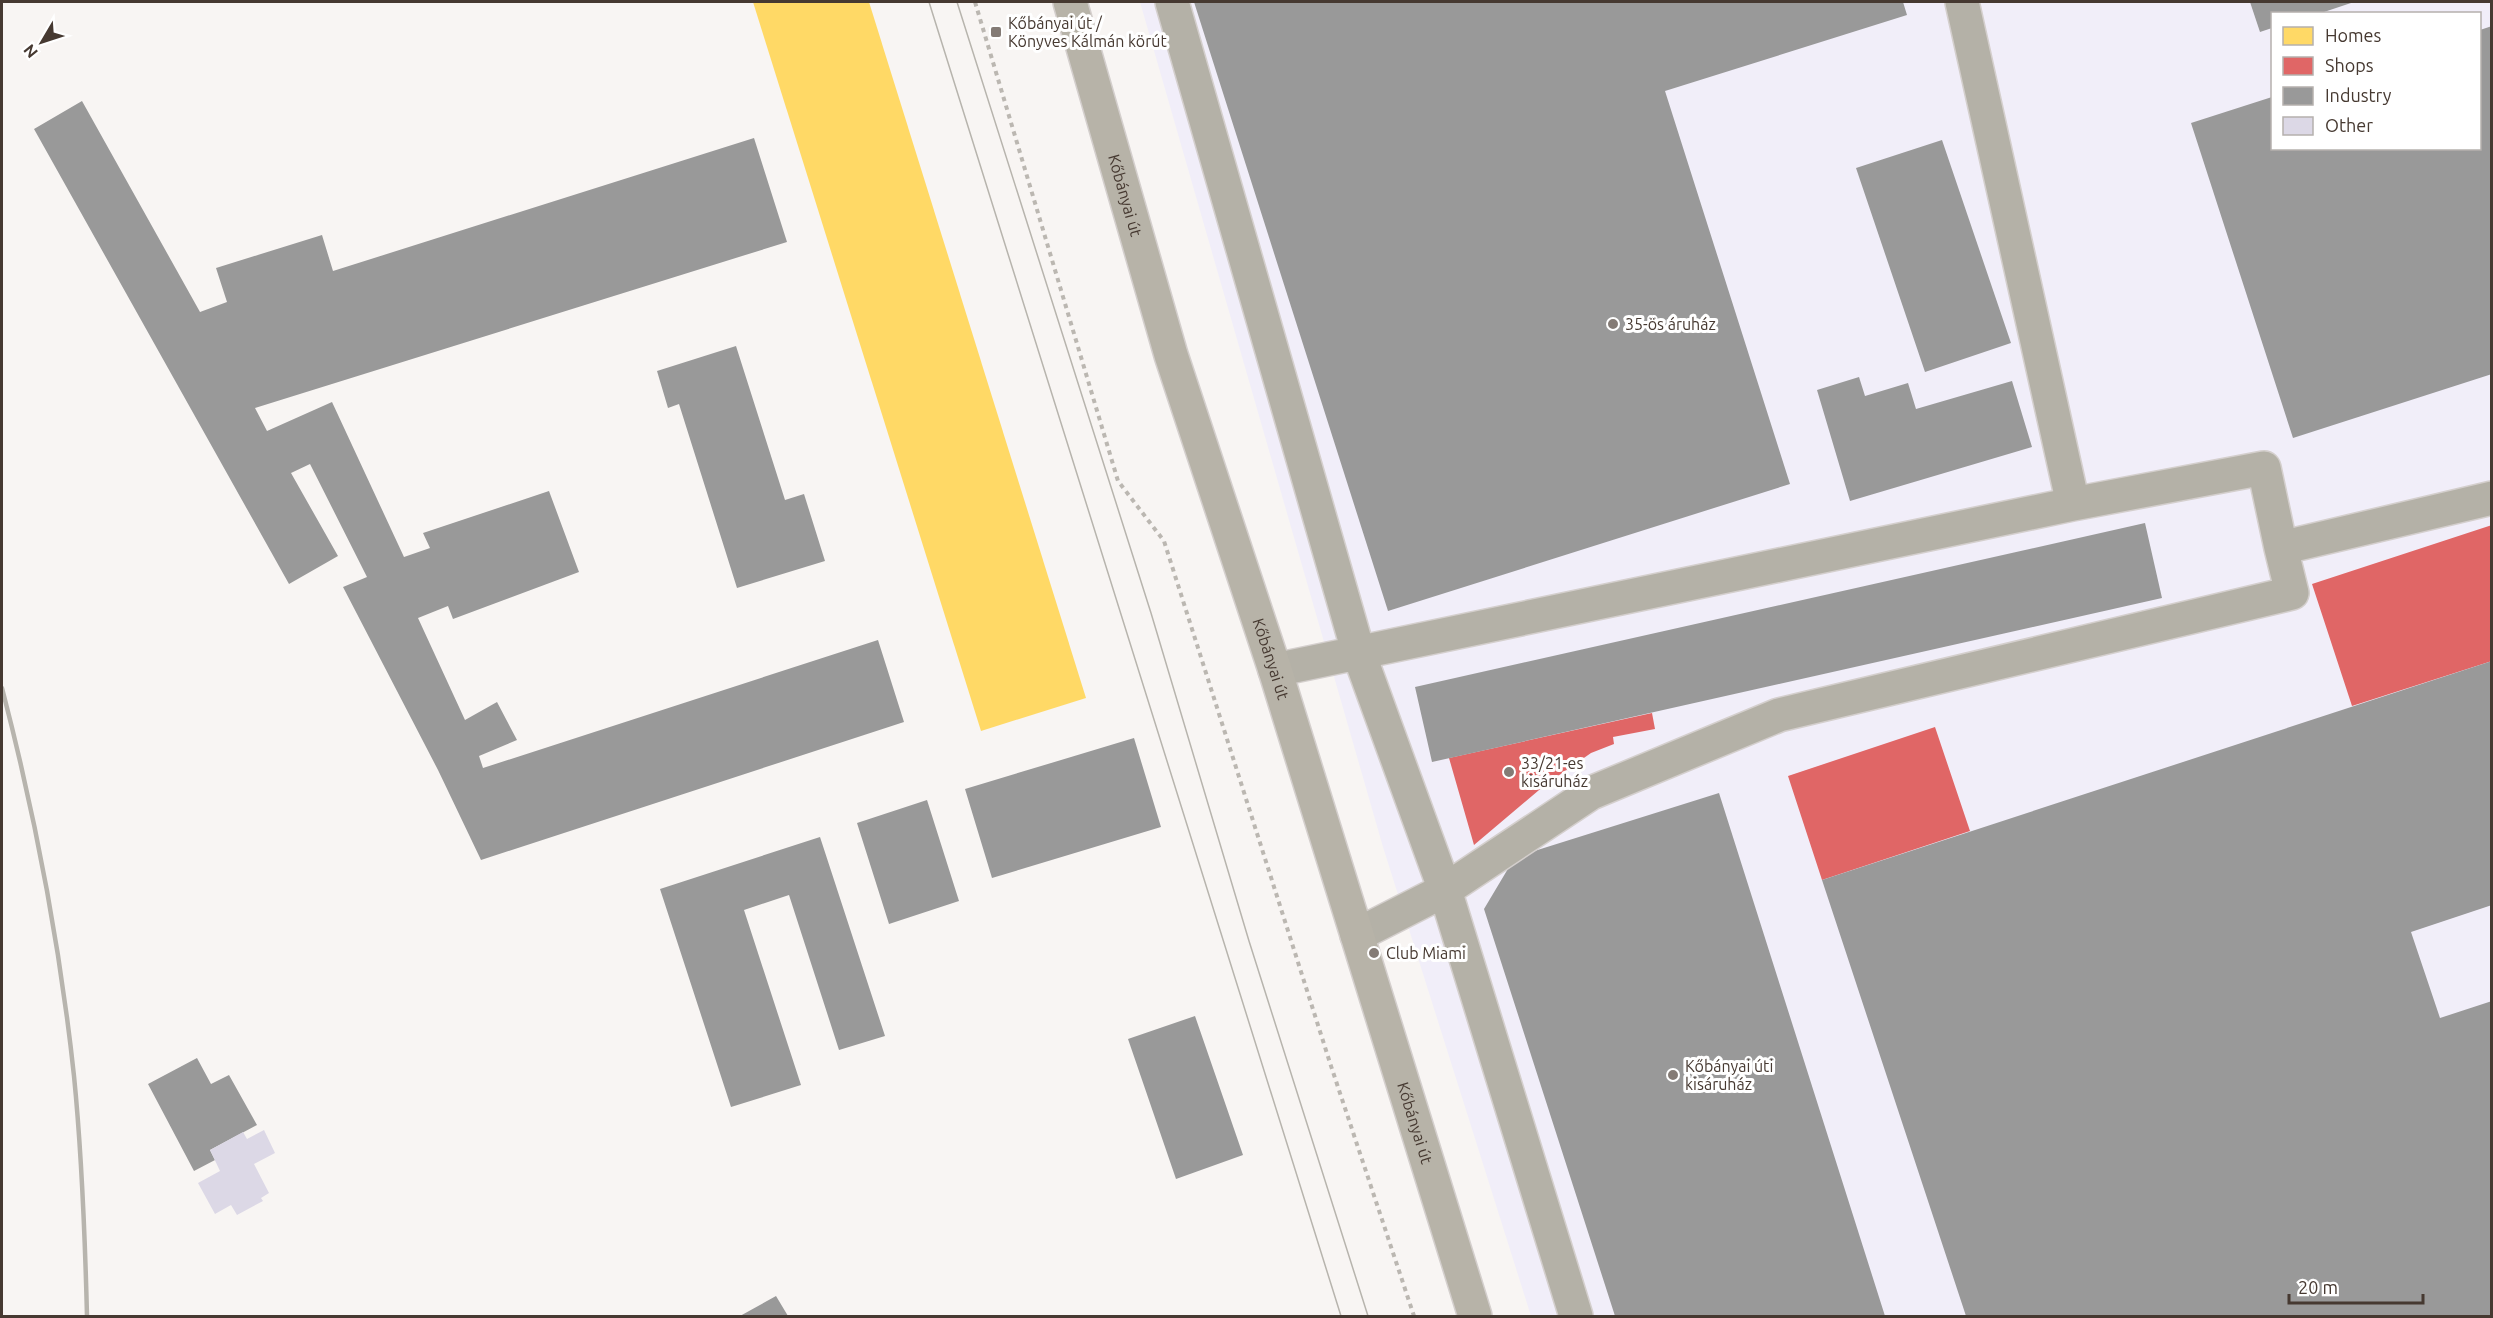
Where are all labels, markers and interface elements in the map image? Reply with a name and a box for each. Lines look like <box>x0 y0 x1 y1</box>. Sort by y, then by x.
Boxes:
north arrow <box>12 12 72 72</box>
legend <box>2271 12 2481 150</box>
place label: Kőbányai út / Könyves Kálmán körút <box>1008 14 1167 50</box>
marker: Kőbányai út / Könyves Kálmán körút <box>989 25 1003 39</box>
text: Homes <box>2325 25 2382 45</box>
text: N <box>20 41 41 62</box>
text: Shops <box>2325 55 2374 75</box>
text: Industry <box>2325 85 2392 105</box>
text: Other <box>2325 115 2373 135</box>
street label: Kőbányai út <box>1105 152 1146 239</box>
place label: 35-ös áruház <box>1625 315 1716 333</box>
marker: 35-ös áruház <box>1606 317 1620 331</box>
street label: Kőbányai út <box>1249 616 1293 702</box>
place label: 33/21-es kisáruház <box>1521 754 1588 790</box>
marker: 33/21-es kisáruház <box>1502 765 1516 779</box>
place label: Club Miami <box>1386 944 1466 962</box>
marker: Club Miami <box>1367 946 1381 960</box>
place label: Kőbányai úti kisáruház <box>1685 1057 1773 1093</box>
marker: Kőbányai úti kisáruház <box>1666 1068 1680 1082</box>
street label: Kőbányai út <box>1394 1080 1437 1167</box>
scale bar <box>2289 1267 2422 1305</box>
text: 20 m <box>2298 1277 2338 1297</box>

